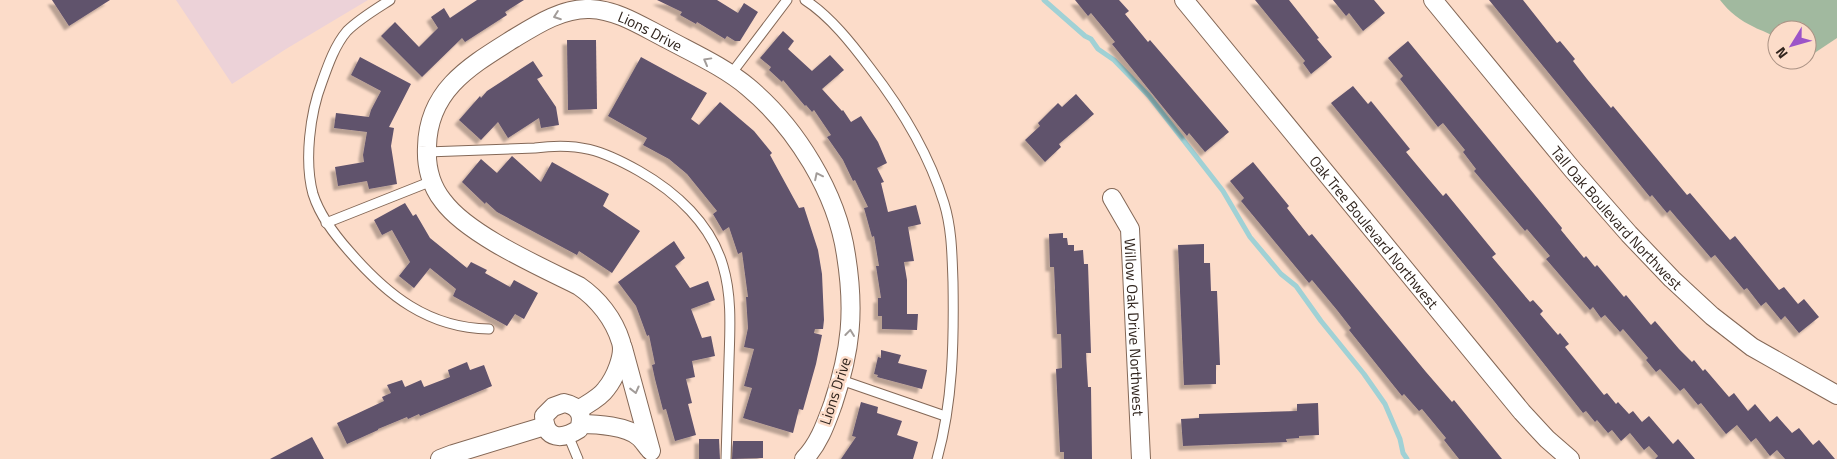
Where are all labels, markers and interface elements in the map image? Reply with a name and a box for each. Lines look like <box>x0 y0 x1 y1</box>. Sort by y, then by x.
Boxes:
street label: Lions Drive <box>615 5 687 57</box>
one-way arrow <box>554 10 562 20</box>
north arrow <box>1767 20 1817 70</box>
text: N <box>1770 43 1793 63</box>
one-way arrow <box>704 57 713 67</box>
street label: Tall Oak Boulevard Northwest <box>1546 141 1688 295</box>
street label: Oak Tree Boulevard Northwest <box>1304 150 1445 314</box>
one-way arrow <box>814 172 824 181</box>
street label: Willow Oak Drive Northwest <box>1119 238 1150 417</box>
one-way arrow <box>844 328 855 336</box>
street label: Lions Drive <box>813 354 857 428</box>
one-way arrow <box>629 385 640 394</box>

